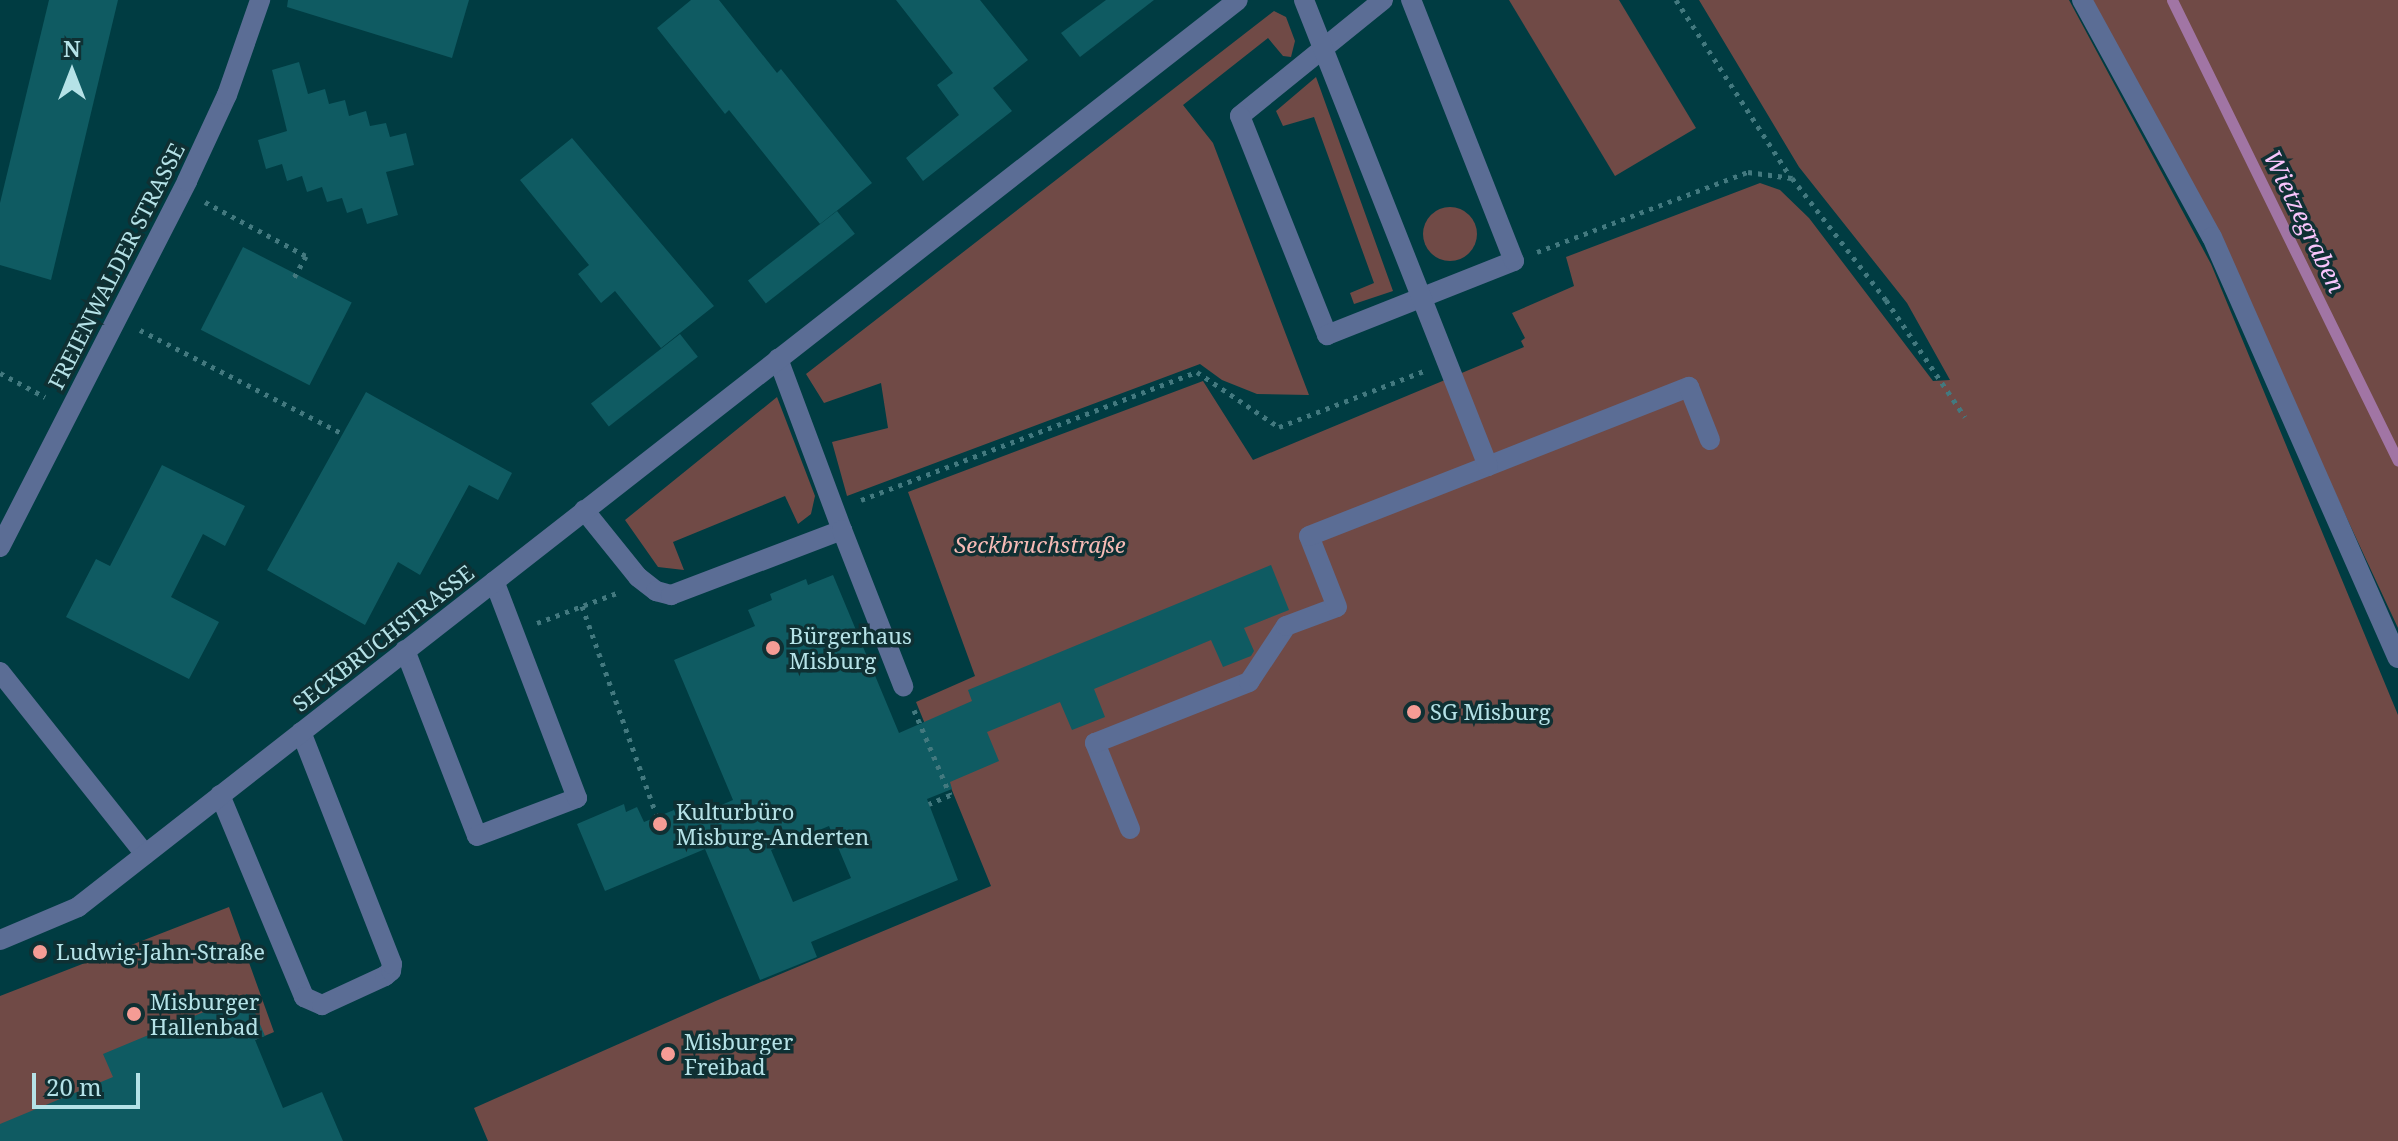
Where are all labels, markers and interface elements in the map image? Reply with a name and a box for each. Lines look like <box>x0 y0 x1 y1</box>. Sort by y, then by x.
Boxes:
north arrow <box>32 32 112 112</box>
text: N <box>63 33 81 63</box>
street label: FREIENWALDER STRASSE <box>42 138 190 394</box>
water label: Wietzegraben <box>2258 145 2352 297</box>
park label: Seckbruchstraße <box>954 532 1126 558</box>
street label: SECKBRUCHSTRASSE <box>287 559 479 717</box>
place label: Bürgerhaus Misburg <box>789 622 912 674</box>
marker: Bürgerhaus Misburg <box>764 639 782 657</box>
place label: SG Misburg <box>1430 699 1551 725</box>
marker: SG Misburg <box>1405 703 1423 721</box>
place label: Kulturbüro Misburg-Anderten <box>676 798 869 850</box>
marker: Kulturbüro Misburg-Anderten <box>651 815 669 833</box>
place label: Ludwig-Jahn-Straße <box>56 939 265 965</box>
marker: Ludwig-Jahn-Straße <box>31 943 49 961</box>
place label: Misburger Hallenbad <box>150 988 259 1040</box>
marker: Misburger Hallenbad <box>125 1005 143 1023</box>
place label: Misburger Freibad <box>684 1028 793 1080</box>
marker: Misburger Freibad <box>659 1045 677 1063</box>
scale bar <box>36 1057 144 1107</box>
text: 20 m <box>46 1070 102 1103</box>

